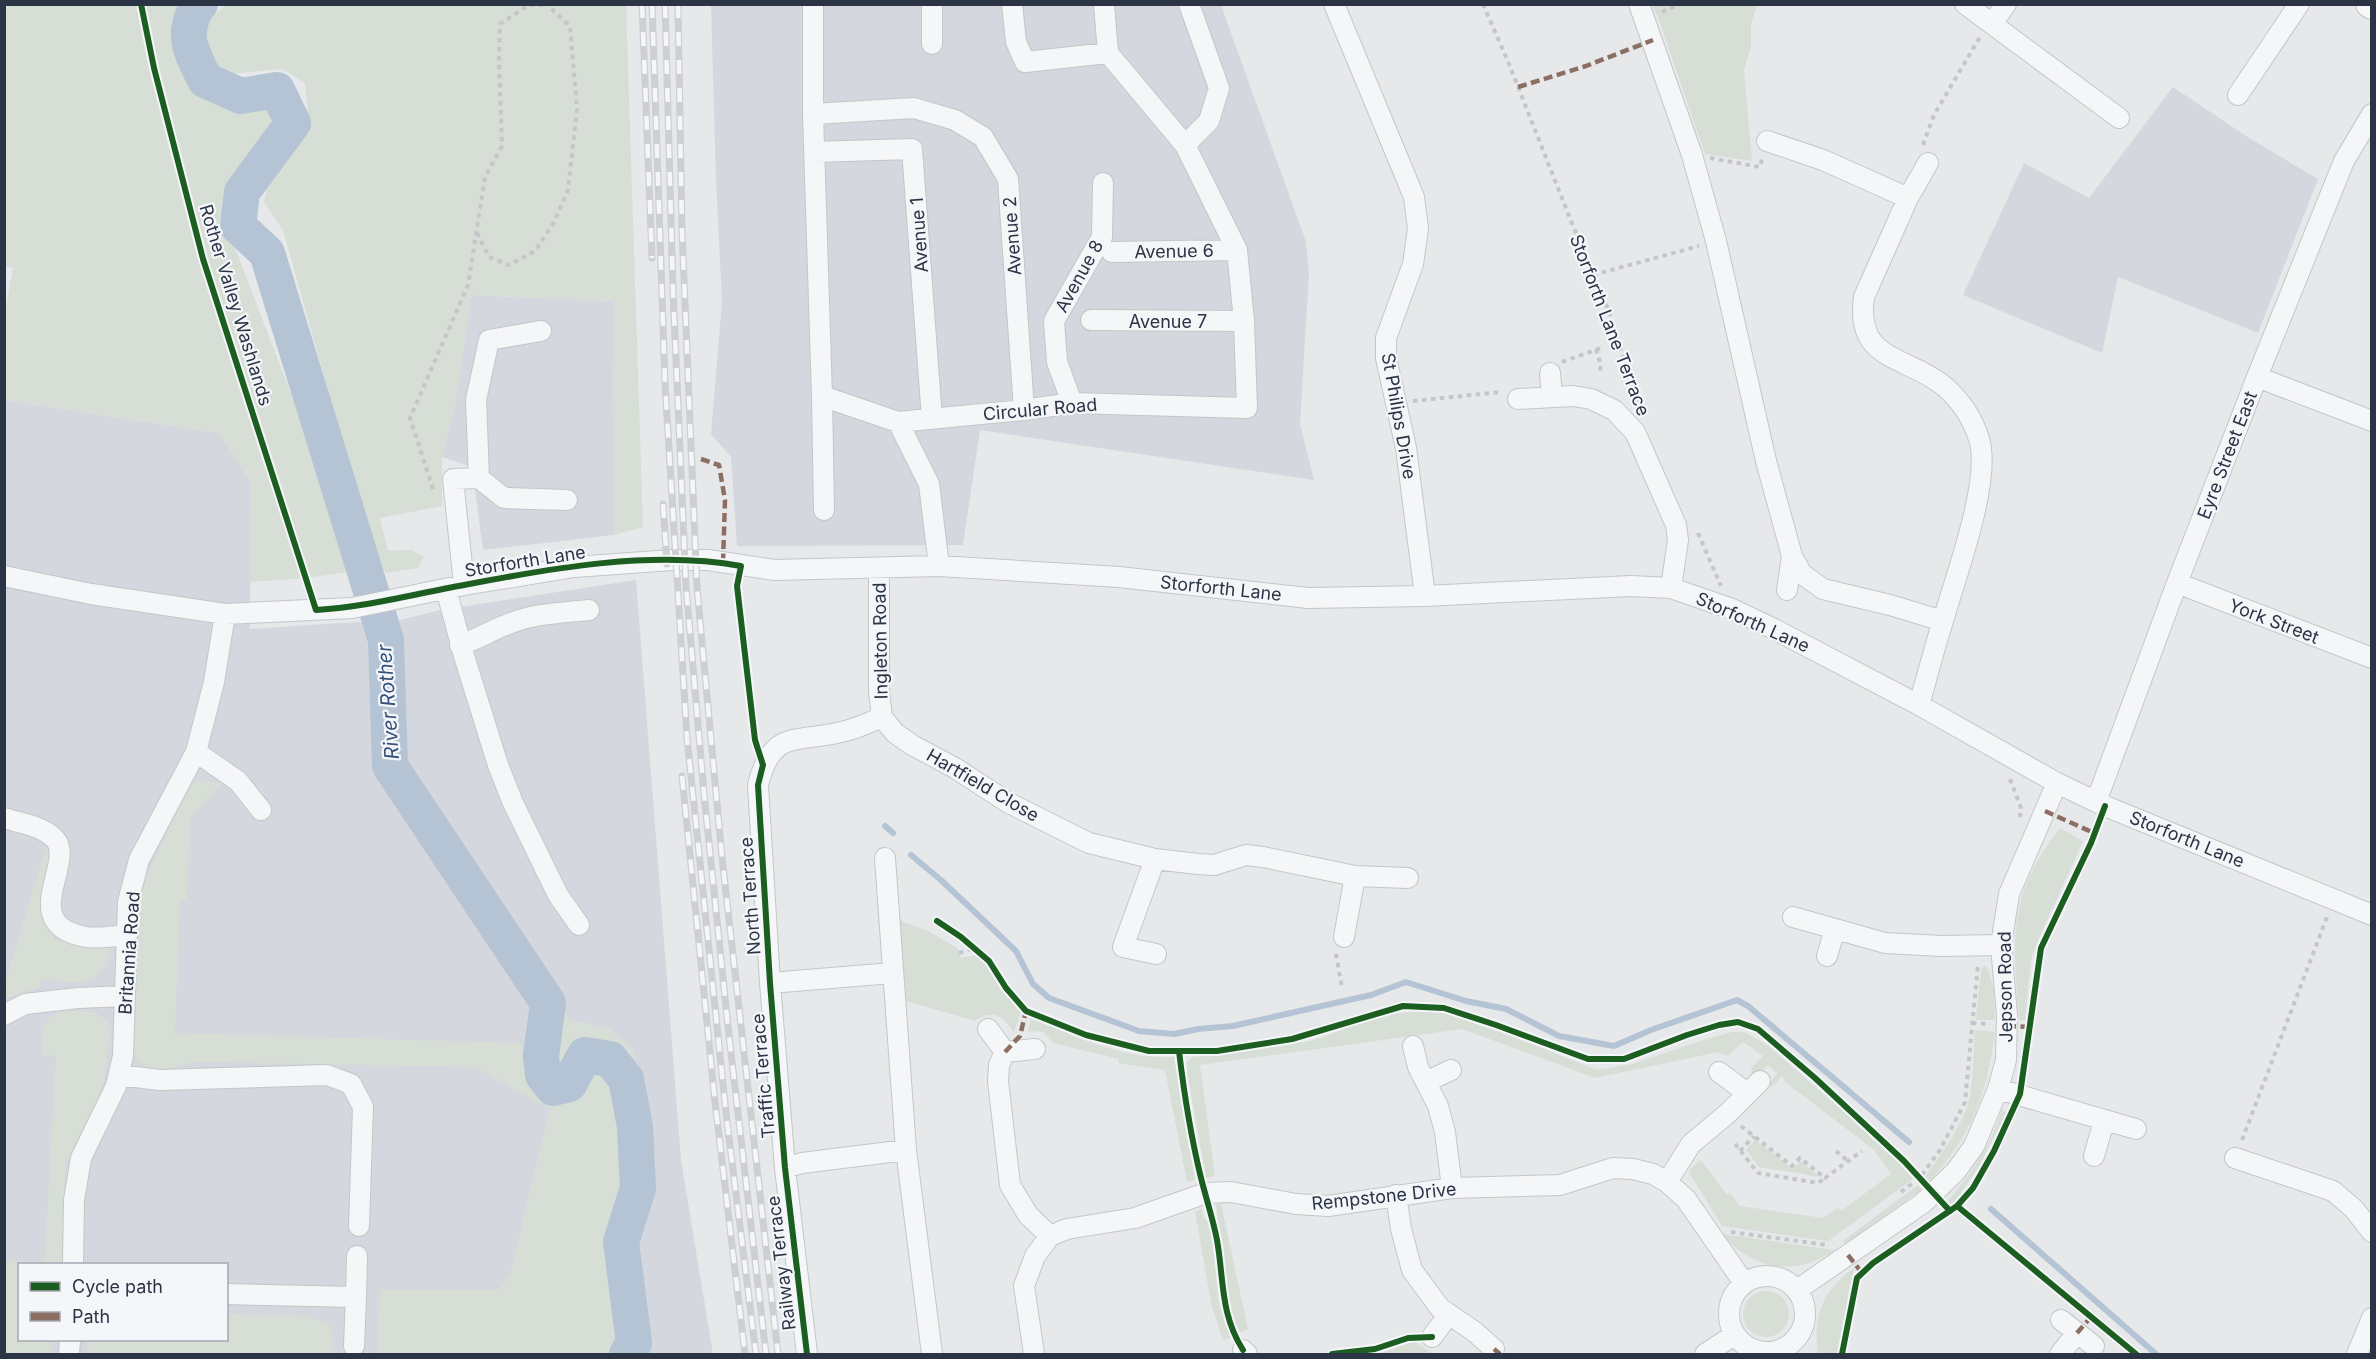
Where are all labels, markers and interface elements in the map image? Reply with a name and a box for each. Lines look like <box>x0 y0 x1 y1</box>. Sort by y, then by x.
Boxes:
street label: Avenue 2 <box>999 196 1025 276</box>
street label: Avenue 1 <box>906 197 932 273</box>
street label: Rother Valley Washlands <box>195 202 277 408</box>
street label: Storforth Lane Terrace <box>1566 231 1654 419</box>
street label: Avenue 8 <box>1051 236 1107 316</box>
street label: Avenue 6 <box>1134 240 1214 262</box>
street label: Avenue 7 <box>1129 311 1207 332</box>
street label: St Philips Drive <box>1378 351 1420 481</box>
street label: Eyre Street East <box>2193 388 2261 522</box>
street label: Circular Road <box>982 394 1098 424</box>
street label: Storforth Lane <box>463 541 587 581</box>
street label: Storforth Lane <box>1159 571 1283 605</box>
street label: Ingleton Road <box>868 582 892 700</box>
street label: Storforth Lane <box>1693 588 1813 656</box>
street label: York Street <box>2226 594 2322 648</box>
water label: River Rother <box>372 643 404 760</box>
street label: Hartfield Close <box>923 744 1043 826</box>
street label: Storforth Lane <box>2126 806 2248 872</box>
street label: North Terrace <box>735 836 765 956</box>
street label: Britannia Road <box>114 891 144 1015</box>
street label: Jepson Road <box>1994 931 2016 1043</box>
street label: Traffic Terrace <box>747 1013 779 1139</box>
street label: Rempstone Drive <box>1311 1178 1457 1214</box>
street label: Railway Terrace <box>762 1194 800 1332</box>
legend <box>18 1263 228 1341</box>
text: Cycle path <box>72 1276 163 1297</box>
text: Path <box>72 1306 110 1327</box>

